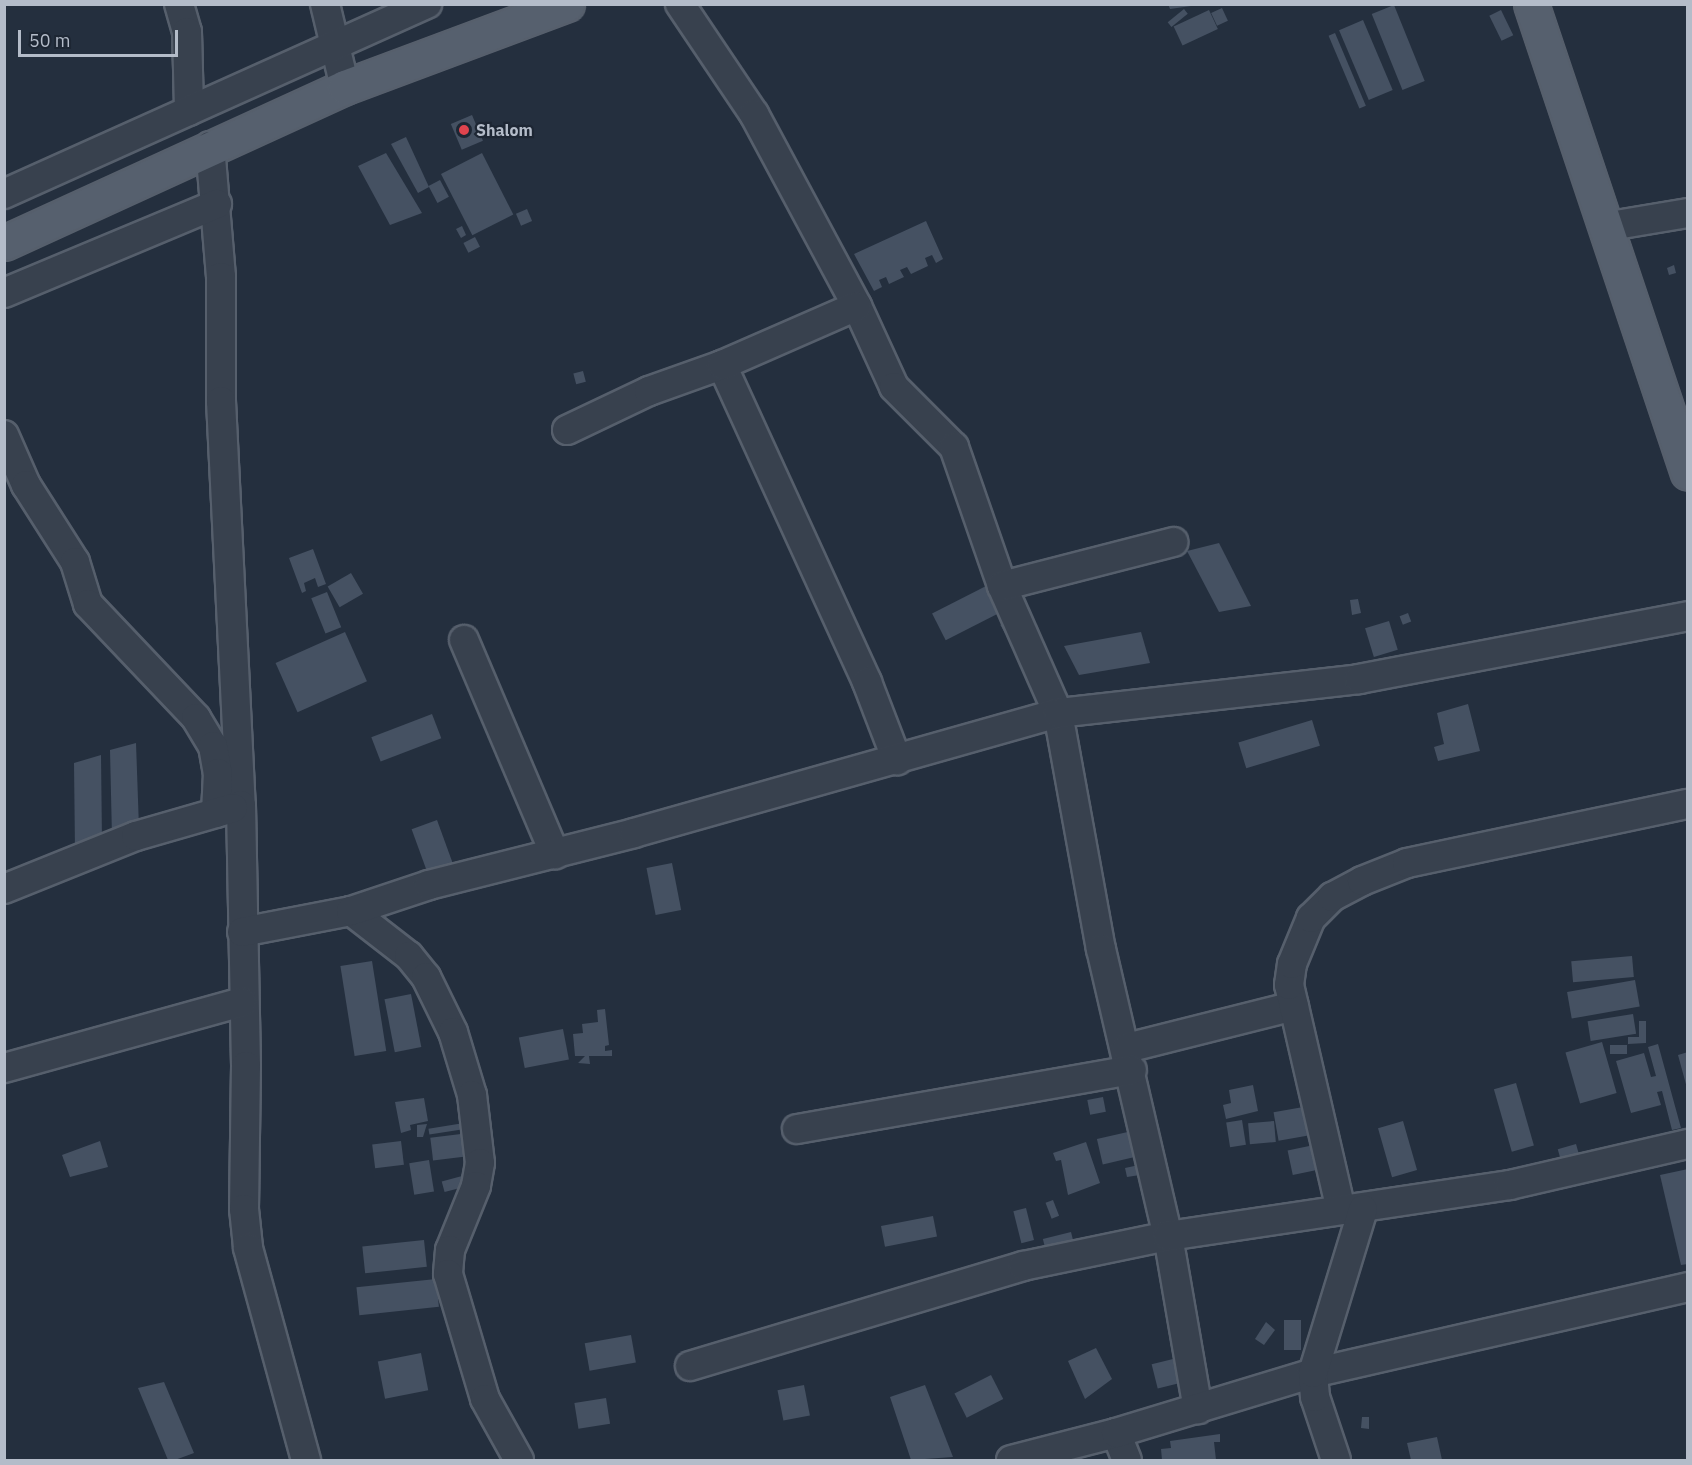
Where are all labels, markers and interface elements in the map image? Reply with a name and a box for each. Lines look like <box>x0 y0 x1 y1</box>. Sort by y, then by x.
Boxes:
scale bar <box>21 18 182 56</box>
text: 50 m <box>29 29 71 52</box>
place label: Shalom <box>476 120 533 140</box>
marker: Shalom <box>457 123 471 137</box>

